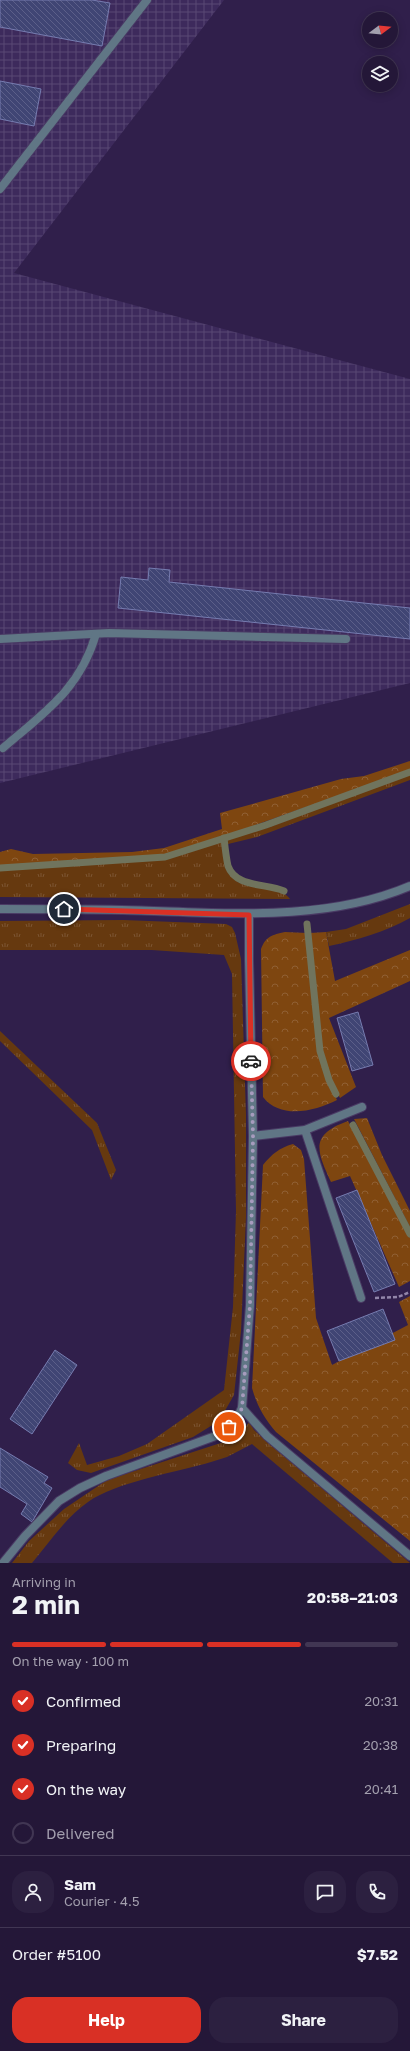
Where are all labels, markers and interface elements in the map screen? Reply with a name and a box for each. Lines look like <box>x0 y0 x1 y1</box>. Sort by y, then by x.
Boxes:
north arrow <box>362 12 398 48</box>
map controls <box>362 12 398 92</box>
button: layers <box>362 56 398 92</box>
pin <box>47 892 81 926</box>
icon: home <box>53 898 75 920</box>
courier <box>231 1041 271 1081</box>
icon: car <box>240 1050 262 1072</box>
pin <box>212 1410 246 1444</box>
icon: bag <box>218 1416 240 1438</box>
text: Arriving in <box>12 1574 76 1590</box>
text: 20:58–21:03 <box>307 1588 398 1606</box>
text: 2 min <box>12 1589 80 1620</box>
text: On the way · 100 m <box>12 1653 129 1669</box>
icon: check <box>12 1690 34 1712</box>
text: Confirmed <box>46 1692 121 1710</box>
text: 20:31 <box>365 1693 398 1709</box>
icon: check <box>12 1734 34 1756</box>
text: Preparing <box>46 1736 116 1754</box>
text: 20:38 <box>363 1737 398 1753</box>
icon: check <box>12 1778 34 1800</box>
text: On the way <box>46 1780 126 1798</box>
text: 20:41 <box>364 1781 398 1797</box>
text: Delivered <box>46 1824 114 1842</box>
button: person <box>12 1871 54 1913</box>
button: chat <box>304 1871 346 1913</box>
button: phone <box>356 1871 398 1913</box>
text: Sam <box>64 1875 96 1893</box>
text: Courier · 4.5 <box>64 1893 139 1909</box>
text: Order #5100 <box>12 1945 101 1963</box>
text: $7.52 <box>357 1945 398 1963</box>
button: Help <box>12 1997 201 2043</box>
button: Share <box>209 1997 398 2043</box>

